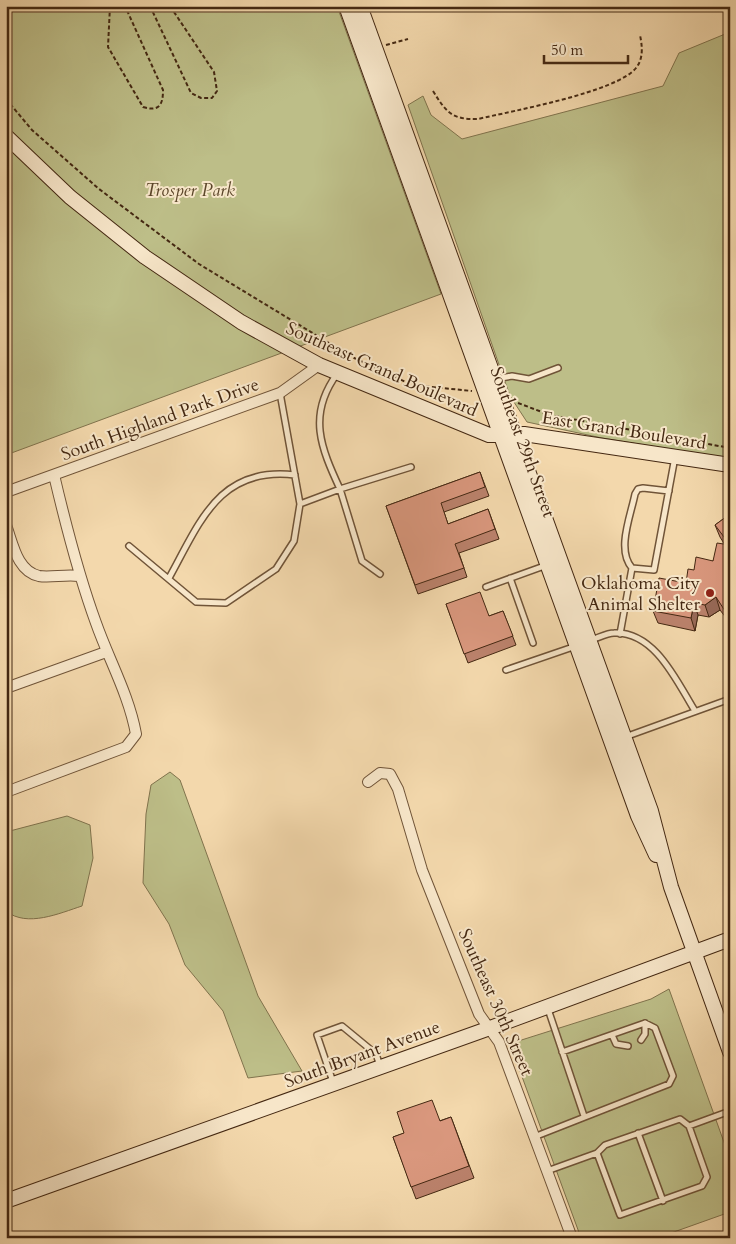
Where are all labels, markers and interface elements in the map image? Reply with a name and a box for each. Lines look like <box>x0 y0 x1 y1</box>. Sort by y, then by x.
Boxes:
scale bar <box>544 32 627 64</box>
text: 50 m <box>551 40 583 60</box>
park label: Trosper Park <box>145 178 235 203</box>
street label: Southeast Grand Boulevard <box>282 316 482 423</box>
street label: Southeast 29th Street <box>484 363 562 521</box>
street label: South Highland Park Drive <box>58 372 263 467</box>
street label: East Grand Boulevard <box>540 405 708 456</box>
place label: Oklahoma City Animal Shelter <box>581 571 700 617</box>
marker: Oklahoma City Animal Shelter <box>704 587 716 599</box>
street label: Southeast 30th Street <box>452 925 539 1080</box>
street label: South Bryant Avenue <box>281 1015 444 1094</box>

